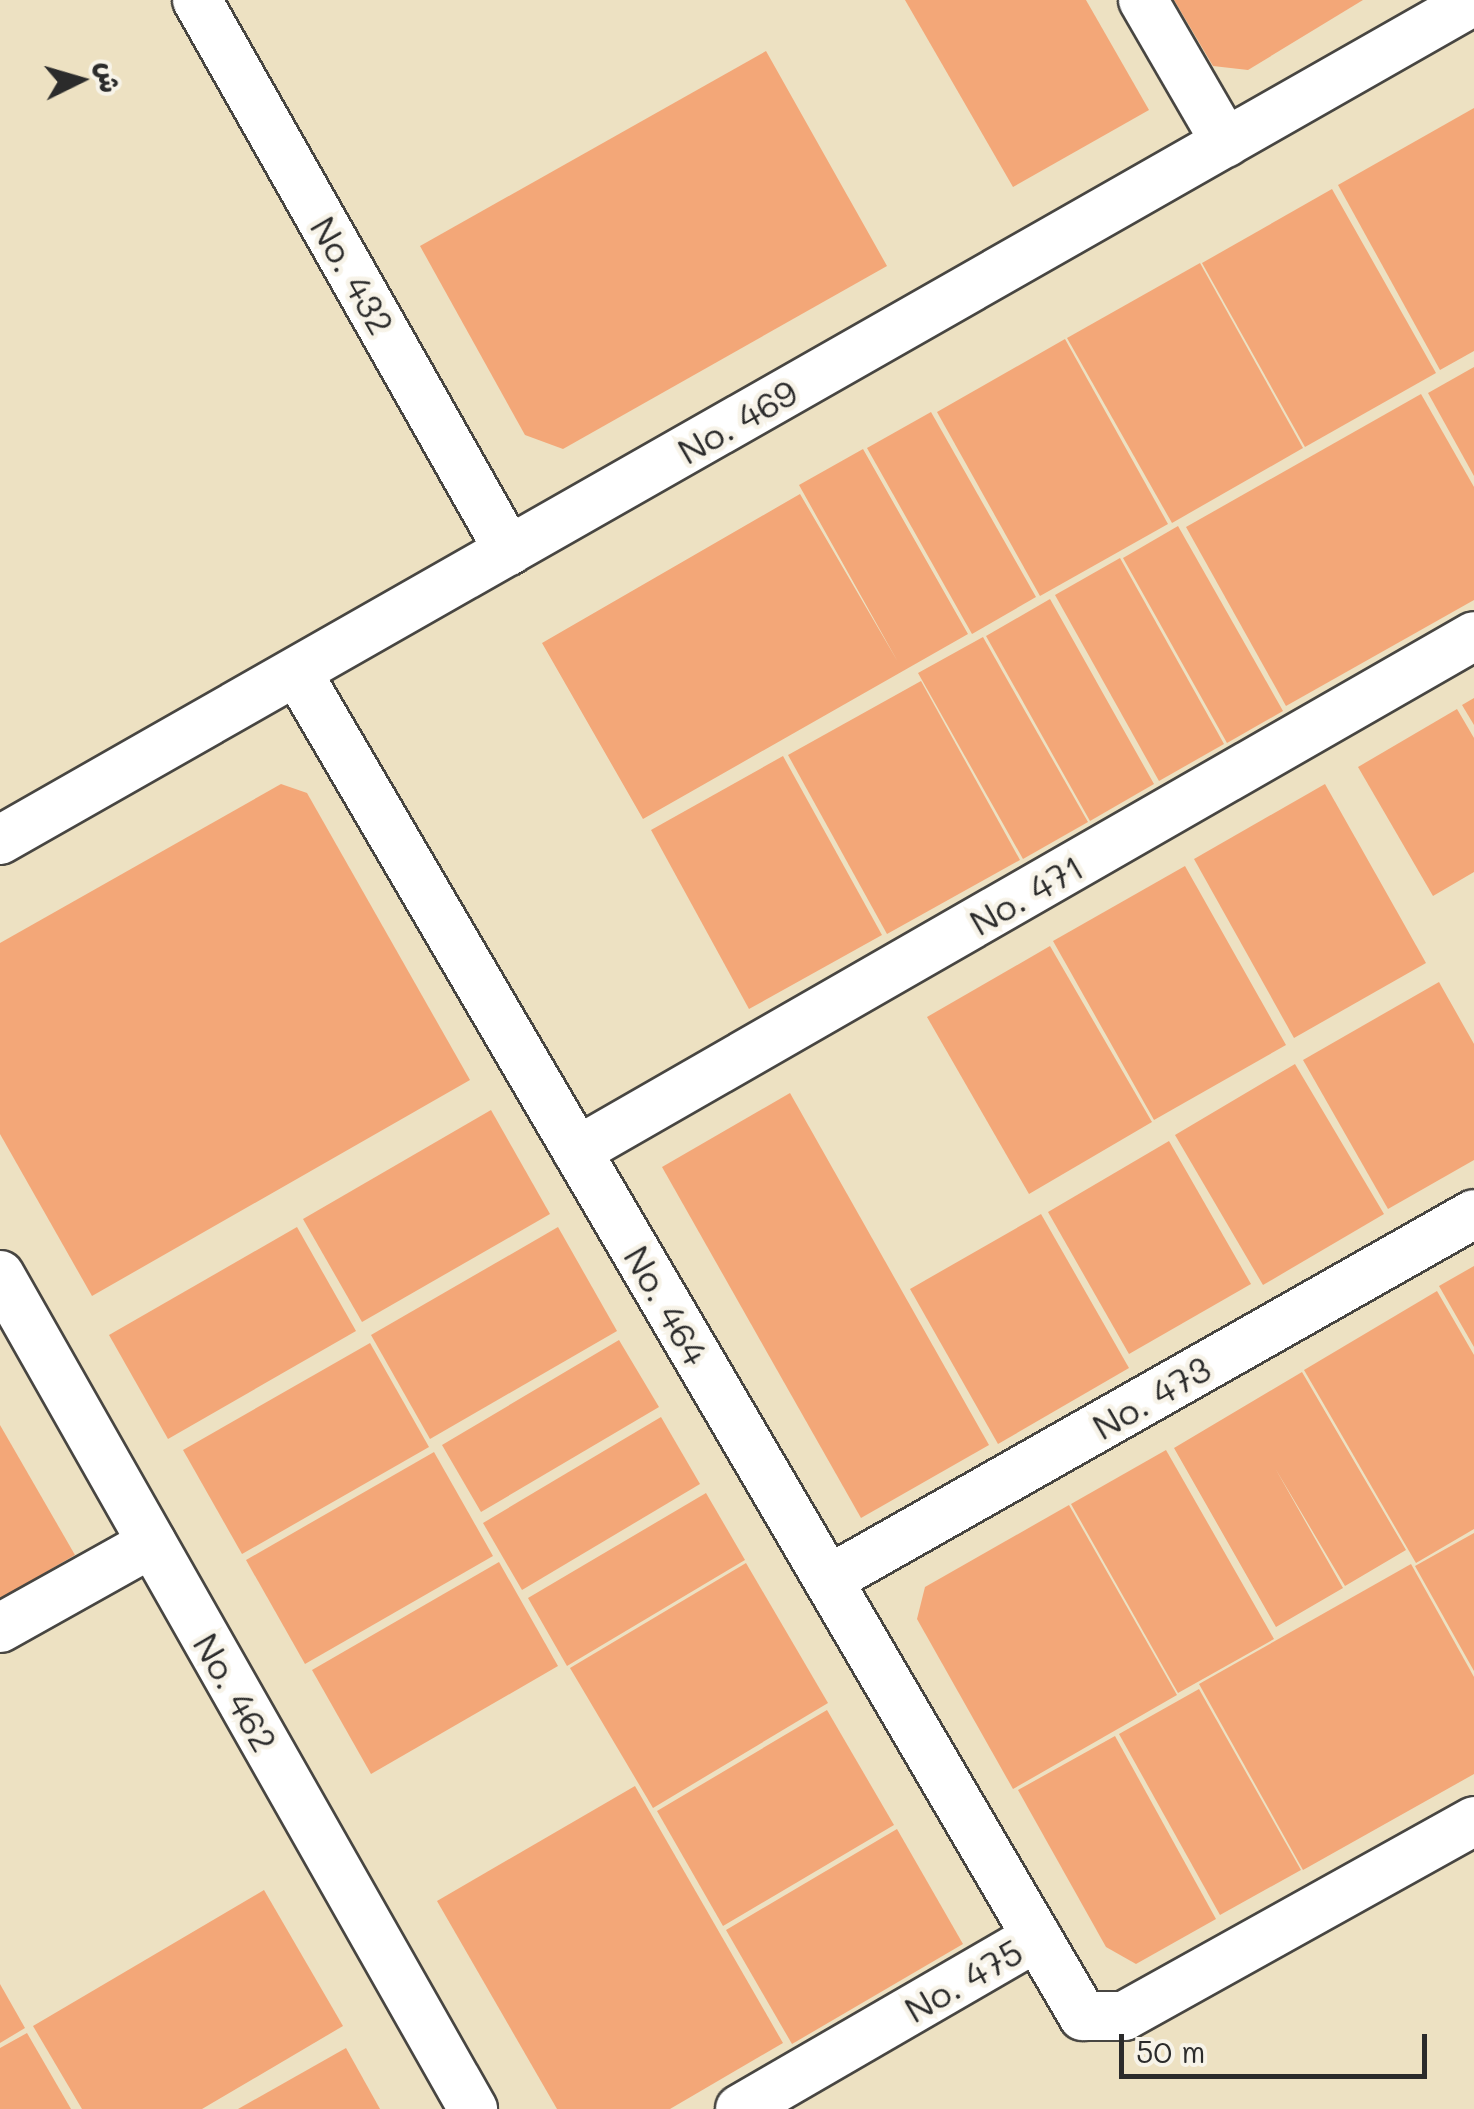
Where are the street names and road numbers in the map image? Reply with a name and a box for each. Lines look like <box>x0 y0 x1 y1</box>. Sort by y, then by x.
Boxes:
street label: No. 432 <box>303 209 403 341</box>
street label: No. 469 <box>670 370 804 472</box>
street label: No. 471 <box>962 845 1090 943</box>
street label: No. 464 <box>616 1238 718 1372</box>
street label: No. 473 <box>1085 1347 1217 1447</box>
street label: No. 462 <box>185 1626 287 1758</box>
street label: No. 475 <box>897 1930 1029 2030</box>

